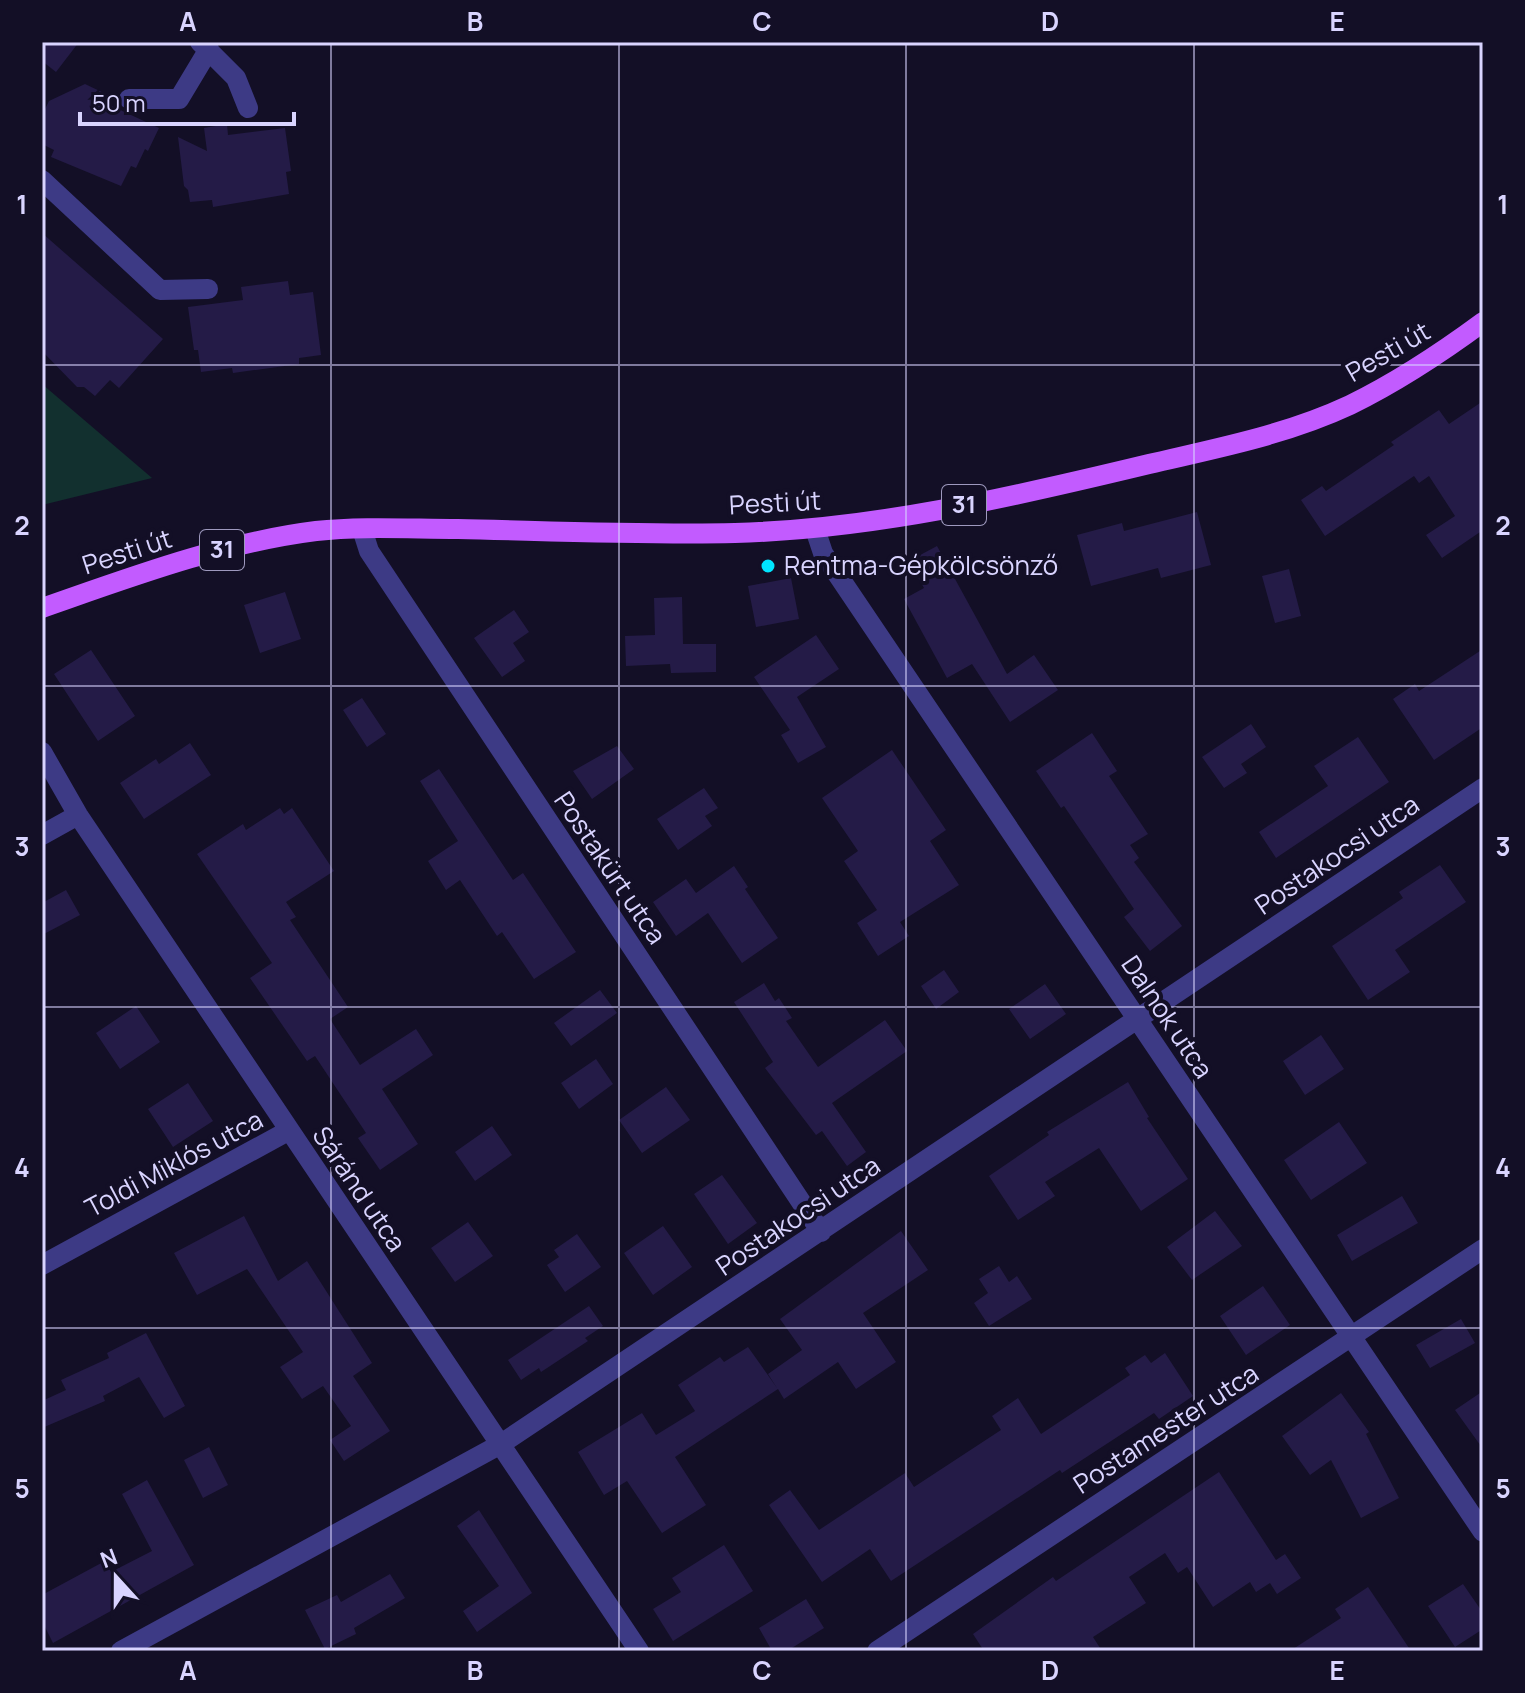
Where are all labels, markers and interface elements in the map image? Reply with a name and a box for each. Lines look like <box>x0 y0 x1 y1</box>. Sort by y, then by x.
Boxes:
text: A <box>179 3 197 39</box>
text: B <box>467 3 483 39</box>
text: C <box>752 3 772 39</box>
text: D <box>1041 3 1059 39</box>
text: E <box>1329 3 1345 39</box>
scale bar <box>80 76 294 126</box>
text: 50 m <box>92 86 146 119</box>
text: 1 <box>16 186 28 222</box>
text: 1 <box>1497 186 1509 222</box>
street label: Pesti út <box>1339 313 1436 390</box>
street label: Pesti út <box>728 482 822 522</box>
road number: 31 <box>942 485 986 525</box>
text: 2 <box>14 507 30 543</box>
text: 2 <box>1495 507 1511 543</box>
street label: Pesti út <box>77 520 176 582</box>
road number: 31 <box>200 530 244 570</box>
place label: Rentma-Gépkölcsönző <box>784 547 1058 583</box>
marker: Rentma-Gépkölcsönző <box>759 557 777 575</box>
street label: Postakürt utca <box>546 784 675 951</box>
street label: Postakocsi utca <box>1247 786 1426 922</box>
text: 3 <box>14 828 30 864</box>
text: 3 <box>1495 828 1511 864</box>
street label: Dalnok utca <box>1114 948 1222 1085</box>
street label: Toldi Miklós utca <box>78 1101 269 1225</box>
street label: Sáránd utca <box>305 1119 415 1258</box>
street label: Postakocsi utca <box>708 1147 887 1283</box>
text: 4 <box>14 1149 30 1185</box>
text: 4 <box>1495 1149 1511 1185</box>
street label: Postamester utca <box>1066 1355 1265 1502</box>
text: 5 <box>14 1470 30 1506</box>
text: 5 <box>1495 1470 1511 1506</box>
north arrow <box>76 1537 156 1617</box>
text: N <box>96 1541 122 1575</box>
text: A <box>179 1652 197 1688</box>
text: B <box>467 1652 483 1688</box>
text: C <box>752 1652 772 1688</box>
text: D <box>1041 1652 1059 1688</box>
text: E <box>1329 1652 1345 1688</box>

